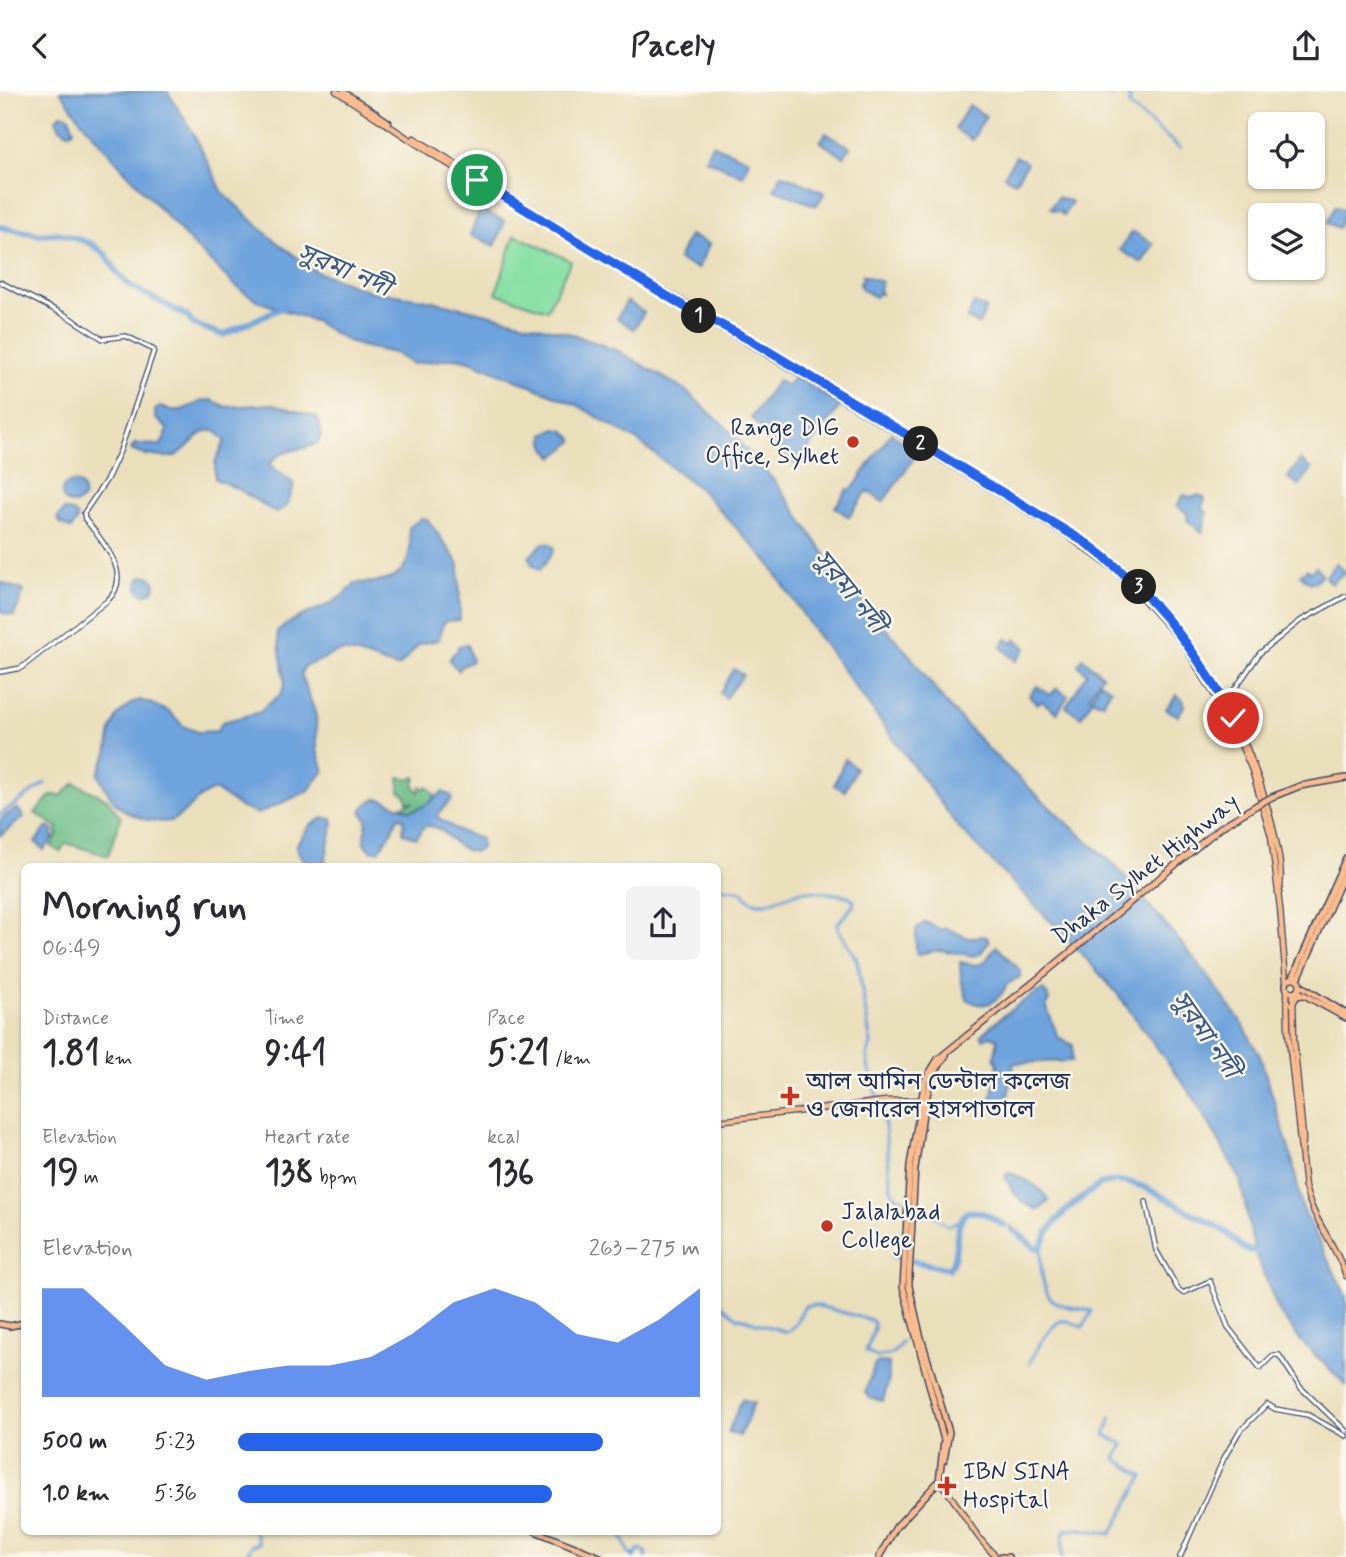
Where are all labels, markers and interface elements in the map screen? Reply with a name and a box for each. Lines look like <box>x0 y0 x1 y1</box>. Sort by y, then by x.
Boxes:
text: Pacely <box>630 25 716 67</box>
icon: back <box>21 27 59 65</box>
icon: share <box>1287 27 1325 65</box>
map controls <box>1248 112 1325 280</box>
button: locate <box>1248 112 1325 189</box>
pin <box>447 150 507 210</box>
icon: arrive <box>458 161 496 199</box>
button: layers <box>1248 203 1325 280</box>
water label: সুরমা নদী <box>292 236 401 308</box>
pin: 1 <box>682 299 716 334</box>
text: 1 <box>694 303 703 328</box>
place label: Range DIG Office, Sylhet <box>705 413 839 472</box>
pin: 2 <box>904 427 939 461</box>
text: 2 <box>916 431 925 456</box>
marker: Range DIG Office, Sylhet <box>845 434 861 450</box>
water label: সুরমা নদী <box>805 543 896 645</box>
pin: 3 <box>1122 569 1156 605</box>
text: 3 <box>1134 574 1143 599</box>
pin <box>1203 688 1263 748</box>
icon: check <box>1214 699 1252 737</box>
street label: Dhaka Sylhet Highway <box>1046 787 1246 953</box>
text: Morning run <box>42 883 247 932</box>
button: share <box>626 886 700 960</box>
text: 06:49 <box>42 934 101 964</box>
water label: সুরমা নদী <box>1163 985 1250 1089</box>
text: Distance <box>42 1006 109 1031</box>
text: Time <box>265 1006 304 1031</box>
text: Pace <box>487 1006 525 1031</box>
text: 1.81 <box>42 1031 100 1077</box>
text: 9:41 <box>265 1031 327 1077</box>
text: 5:21 <box>487 1031 550 1077</box>
text: km <box>100 1046 133 1071</box>
text: /km <box>550 1046 591 1071</box>
place label: আল আমিন ডেন্টাল কলেজ ও জেনারেল হাসপাতালে <box>805 1067 1070 1126</box>
marker: আল আমিন ডেন্টাল কলেজ ও জেনারেল হাসপাতালে <box>780 1086 800 1106</box>
text: Elevation <box>42 1125 117 1150</box>
text: Heart rate <box>265 1125 350 1150</box>
text: kcal <box>487 1125 519 1150</box>
text: 19 <box>42 1150 79 1196</box>
text: 138 <box>265 1150 314 1196</box>
text: 136 <box>487 1150 534 1196</box>
text: m <box>79 1165 99 1190</box>
text: bpm <box>314 1165 357 1190</box>
place label: Jalalabad College <box>841 1197 940 1256</box>
marker: Jalalabad College <box>819 1218 835 1234</box>
text: Elevation <box>42 1234 133 1264</box>
text: 263–275 m <box>589 1234 700 1264</box>
text: 500 m <box>42 1427 107 1457</box>
text: 5:23 <box>154 1427 195 1457</box>
place label: IBN SINA Hospital <box>963 1457 1070 1516</box>
marker: IBN SINA Hospital <box>937 1476 957 1496</box>
text: 1.0 km <box>42 1479 110 1509</box>
text: 5:36 <box>154 1479 197 1509</box>

